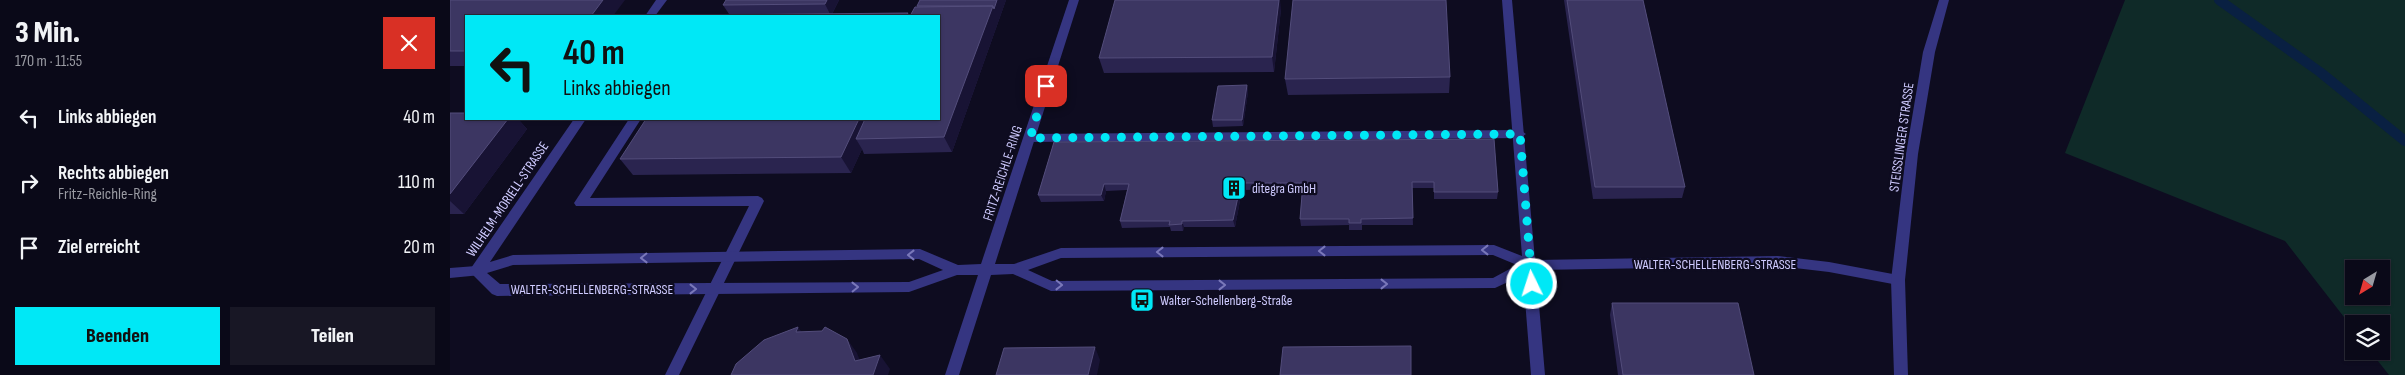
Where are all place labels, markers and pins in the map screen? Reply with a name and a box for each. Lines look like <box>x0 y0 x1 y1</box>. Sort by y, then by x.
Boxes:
pin <box>1025 65 1067 107</box>
building icon: ditegra GmbH <box>1221 175 1247 201</box>
place label: ditegra GmbH <box>1252 180 1316 197</box>
bus stop icon: Walter-Schellenberg-Straße <box>1129 287 1155 313</box>
place label: Walter-Schellenberg-Straße <box>1160 292 1293 309</box>

